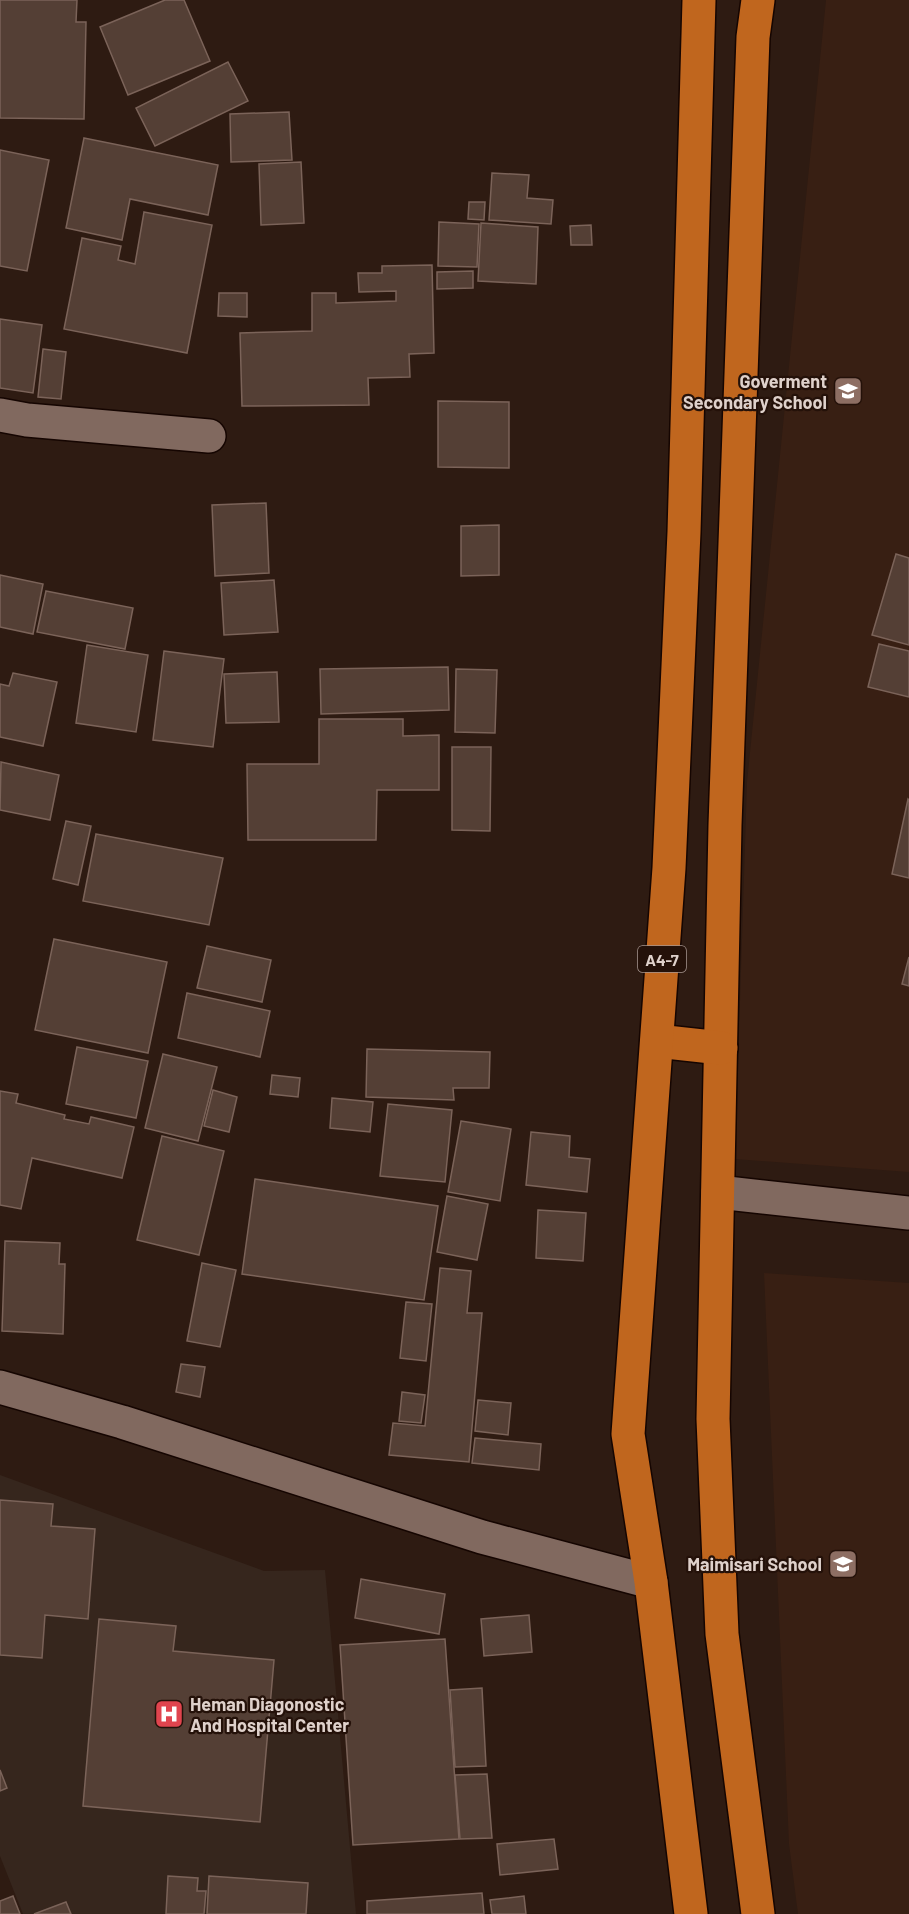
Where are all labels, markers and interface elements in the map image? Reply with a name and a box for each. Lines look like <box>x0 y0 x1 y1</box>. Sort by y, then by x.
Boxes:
place label: Goverment Secondary School <box>683 370 827 413</box>
school or university icon: Goverment Secondary School <box>832 375 864 407</box>
road number: A4-7 <box>638 946 686 972</box>
school or university icon: Maimisari School <box>827 1548 859 1580</box>
place label: Maimisari School <box>687 1553 822 1575</box>
place label: Heman Diagonostic And Hospital Center <box>190 1693 349 1736</box>
hospital icon: Heman Diagonostic And Hospital Center <box>153 1698 185 1730</box>

